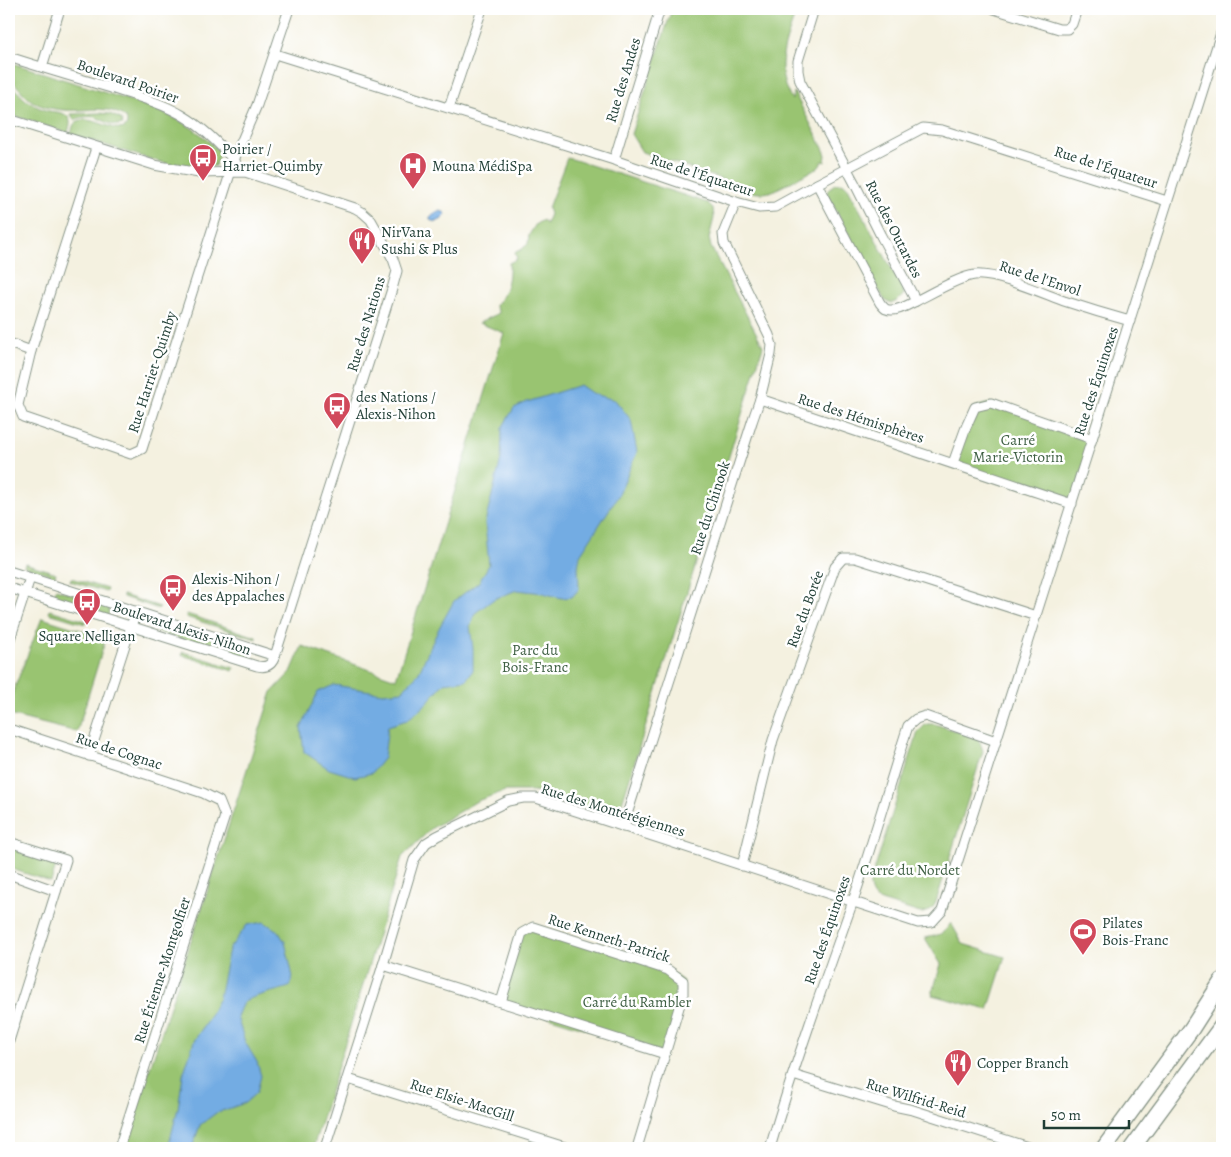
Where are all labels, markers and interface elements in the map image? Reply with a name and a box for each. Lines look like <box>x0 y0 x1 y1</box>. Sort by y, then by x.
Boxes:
street label: Rue des Andes <box>601 35 645 125</box>
street label: Boulevard Poirier <box>74 54 182 108</box>
place label: Poirier / Harriet-Quimby <box>222 139 323 176</box>
street label: Rue de l'Équateur <box>1052 141 1160 193</box>
bus stop icon: Poirier / Harriet-Quimby <box>188 143 218 182</box>
street label: Rue de l'Équateur <box>648 149 756 201</box>
hospital icon: Mouna MédiSpa <box>398 151 428 190</box>
place label: Mouna MédiSpa <box>432 156 532 176</box>
street label: Rue des Outardes <box>861 177 927 281</box>
place label: NirVana Sushi & Plus <box>381 222 458 259</box>
restaurant icon: NirVana Sushi & Plus <box>347 226 377 265</box>
street label: Rue de l'Envol <box>997 255 1084 301</box>
street label: Rue des Nations <box>342 274 390 374</box>
street label: Rue Harriet-Quimby <box>123 308 181 435</box>
street label: Rue des Équinoxes <box>1069 324 1123 438</box>
place label: des Nations / Alexis-Nihon <box>355 387 436 424</box>
street label: Rue des Hémisphères <box>795 388 927 448</box>
bus stop icon: des Nations / Alexis-Nihon <box>322 391 352 430</box>
park label: Carré Marie-Victorin <box>973 430 1063 467</box>
street label: Rue du Chinook <box>685 458 735 558</box>
street label: Rue du Borée <box>782 567 828 650</box>
place label: Alexis-Nihon / des Appalaches <box>191 569 285 606</box>
bus stop icon: Alexis-Nihon / des Appalaches <box>158 573 188 612</box>
bus stop icon: Square Nelligan <box>72 587 102 626</box>
street label: Boulevard Alexis-Nihon <box>110 596 254 660</box>
place label: Square Nelligan <box>38 626 136 646</box>
park label: Parc du Bois-Franc <box>502 640 568 677</box>
street label: Rue de Cognac <box>73 728 165 774</box>
street label: Rue des Montérégiennes <box>538 779 688 841</box>
park label: Carré du Nordet <box>860 860 960 880</box>
street label: Rue des Équinoxes <box>799 873 855 987</box>
street label: Rue Étienne-Montgolfier <box>129 894 195 1046</box>
street label: Rue Kenneth-Patrick <box>545 909 673 967</box>
place label: Pilates Bois-Franc <box>1102 913 1168 950</box>
sports icon: Pilates Bois-Franc <box>1068 917 1098 956</box>
park label: Carré du Rambler <box>583 992 692 1012</box>
restaurant icon: Copper Branch <box>943 1048 973 1087</box>
place label: Copper Branch <box>977 1053 1069 1073</box>
street label: Rue Wilfrid-Reid <box>863 1073 969 1123</box>
street label: Rue Elsie-MacGill <box>407 1074 517 1126</box>
scale bar <box>1044 1097 1128 1129</box>
text: 50 m <box>1051 1105 1081 1125</box>

